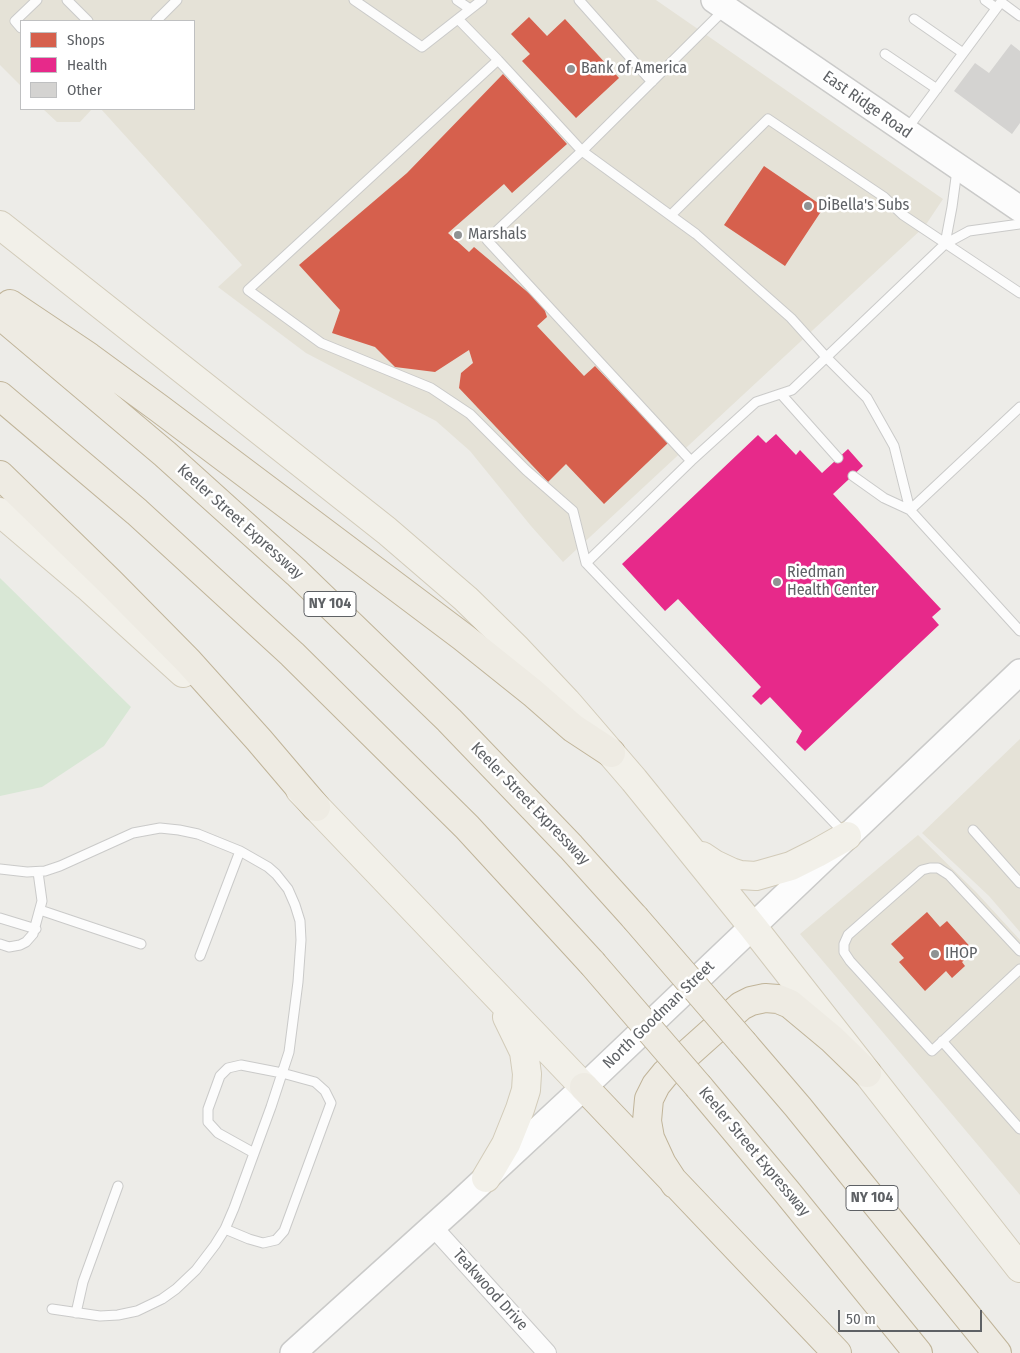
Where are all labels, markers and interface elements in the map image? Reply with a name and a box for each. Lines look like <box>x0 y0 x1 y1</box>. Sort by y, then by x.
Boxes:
legend <box>20 20 195 110</box>
text: Shops <box>67 31 105 49</box>
text: Health <box>67 56 107 74</box>
place label: Bank of America <box>581 59 687 79</box>
marker: Bank of America <box>565 63 577 75</box>
street label: East Ridge Road <box>819 67 915 143</box>
text: Other <box>67 81 102 99</box>
place label: DiBella's Subs <box>818 196 909 216</box>
marker: DiBella's Subs <box>802 200 814 212</box>
place label: Marshals <box>468 225 527 245</box>
marker: Marshals <box>452 229 464 241</box>
street label: Keeler Street Expressway <box>173 460 307 584</box>
place label: Riedman Health Center <box>787 563 876 601</box>
marker: Riedman Health Center <box>771 576 783 588</box>
road number: NY 104 <box>304 592 356 616</box>
street label: Keeler Street Expressway <box>466 739 594 869</box>
place label: IHOP <box>945 944 977 964</box>
marker: IHOP <box>929 948 941 960</box>
street label: North Goodman Street <box>599 957 719 1073</box>
street label: Keeler Street Expressway <box>694 1083 814 1221</box>
road number: NY 104 <box>846 1186 898 1210</box>
street label: Teakwood Drive <box>448 1245 532 1335</box>
scale bar <box>840 1300 984 1332</box>
text: 50 m <box>846 1310 876 1328</box>

